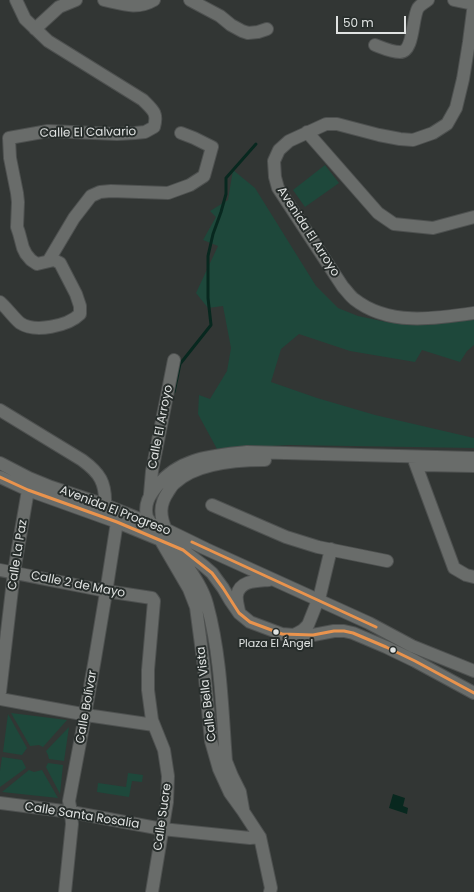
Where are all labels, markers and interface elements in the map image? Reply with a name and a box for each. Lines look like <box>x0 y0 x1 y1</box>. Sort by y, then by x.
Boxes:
scale bar <box>338 8 408 34</box>
text: 50 m <box>343 14 374 31</box>
street label: Calle El Calvario <box>40 125 136 141</box>
street label: Avenida El Arroyo <box>274 185 342 279</box>
street label: Calle El Arroyo <box>146 384 176 470</box>
street label: Avenida El Progreso <box>57 483 173 539</box>
street label: Calle La Paz <box>5 519 31 591</box>
street label: Calle 2 de Mayo <box>30 569 126 601</box>
marker: Plaza El Ángel <box>271 627 281 637</box>
place label: Plaza El Ángel <box>239 637 313 651</box>
unlabelled marker <box>388 645 398 655</box>
street label: Calle Bella Vista <box>194 646 220 742</box>
street label: Calle Bolívar <box>73 669 101 745</box>
street label: Calle Sucre <box>151 782 175 852</box>
street label: Calle Santa Rosalía <box>24 800 140 832</box>

